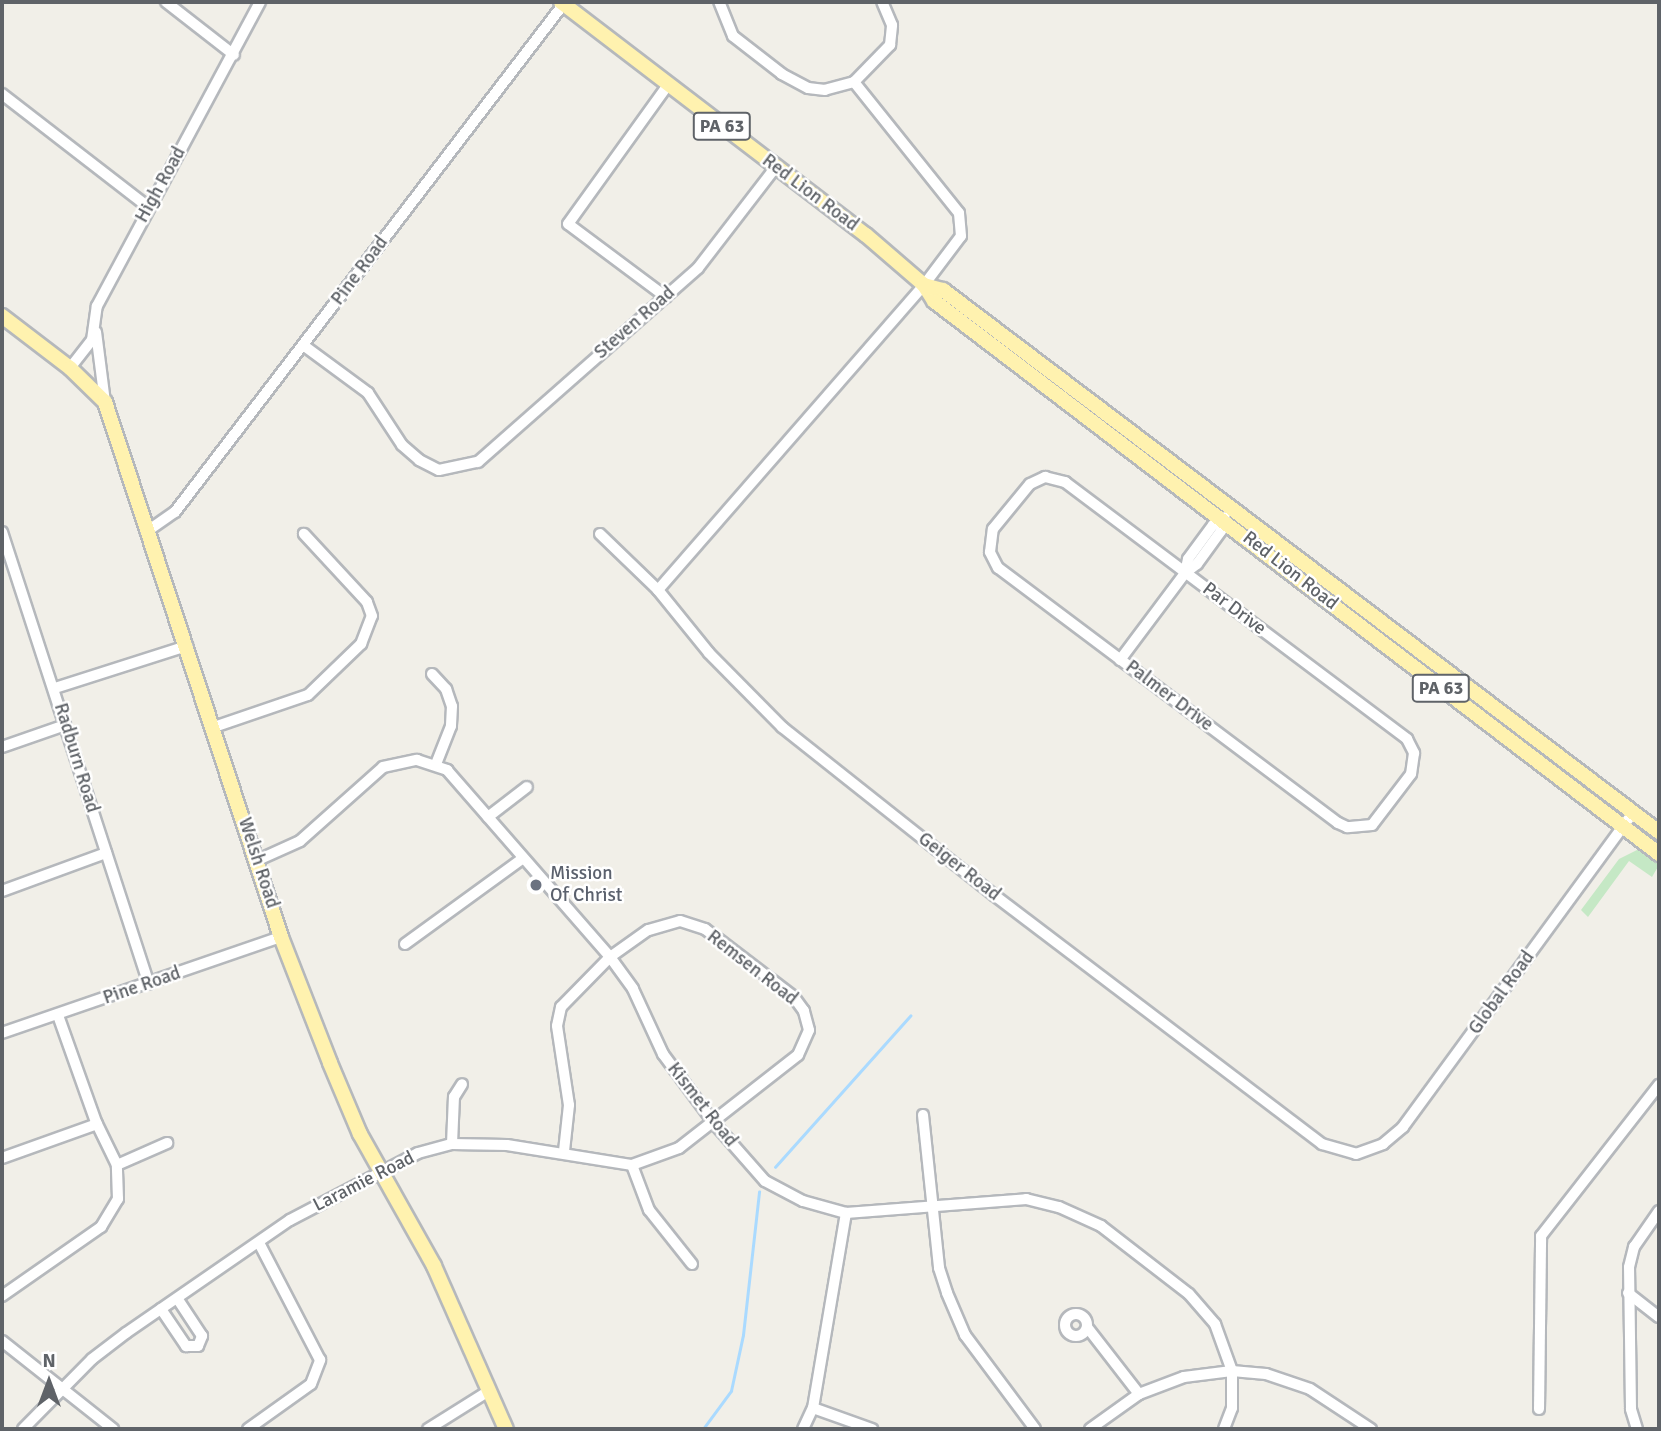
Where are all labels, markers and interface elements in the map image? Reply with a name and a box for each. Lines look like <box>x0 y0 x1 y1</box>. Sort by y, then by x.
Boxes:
road number: PA 63 <box>692 112 752 140</box>
street label: High Road <box>131 143 191 227</box>
street label: Red Lion Road <box>757 149 863 237</box>
street label: Pine Road <box>327 232 393 310</box>
street label: Steven Road <box>590 282 680 364</box>
street label: Red Lion Road <box>1238 527 1342 615</box>
street label: Par Drive <box>1198 578 1270 640</box>
street label: Palmer Drive <box>1121 656 1217 736</box>
road number: PA 63 <box>1411 674 1471 702</box>
street label: Radburn Road <box>49 700 103 816</box>
street label: Welsh Road <box>233 815 283 911</box>
street label: Geiger Road <box>913 828 1005 906</box>
place label: Mission Of Christ <box>550 863 622 907</box>
marker: Mission Of Christ <box>528 877 544 893</box>
street label: Remsen Road <box>702 926 802 1010</box>
street label: Global Road <box>1464 947 1540 1039</box>
street label: Pine Road <box>100 962 184 1010</box>
street label: Kismet Road <box>662 1058 742 1152</box>
street label: Laramie Road <box>310 1147 418 1217</box>
north arrow <box>14 1347 84 1417</box>
text: N <box>42 1349 56 1373</box>

